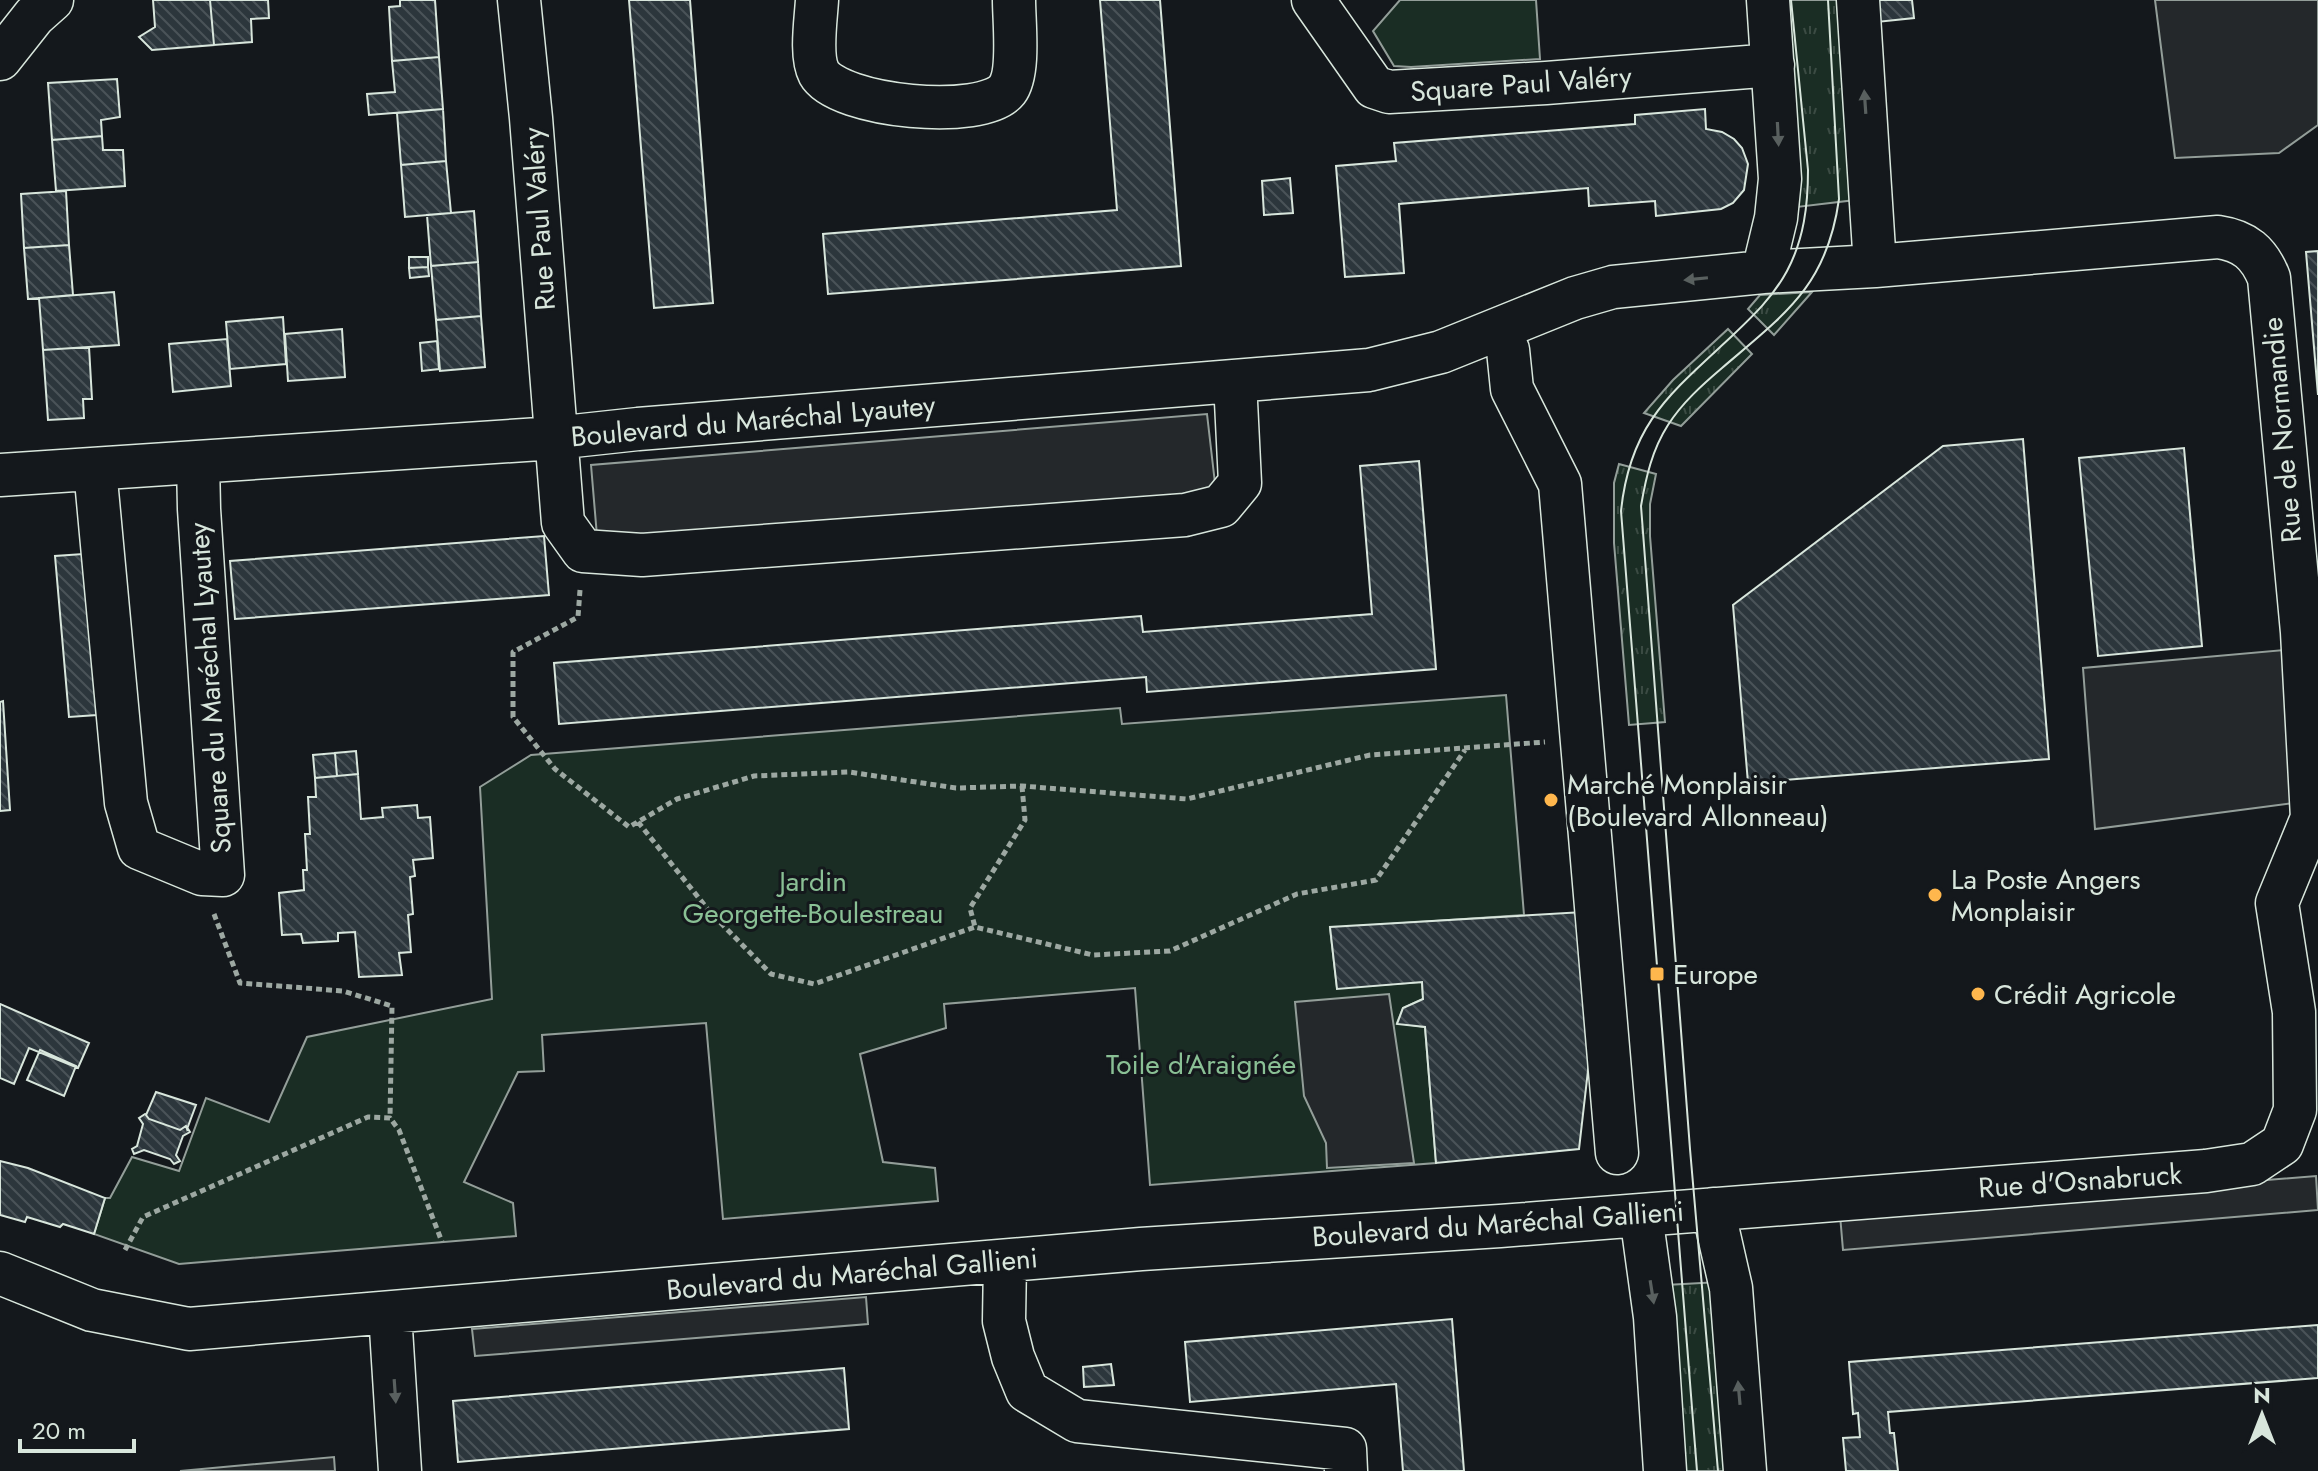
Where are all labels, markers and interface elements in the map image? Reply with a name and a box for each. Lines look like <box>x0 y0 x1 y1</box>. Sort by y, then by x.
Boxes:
street label: Square Paul Valéry <box>1409 56 1634 112</box>
one-way arrow <box>1858 89 1871 114</box>
one-way arrow <box>1771 122 1784 147</box>
street label: Rue Paul Valéry <box>512 125 566 312</box>
one-way arrow <box>1683 272 1708 285</box>
street label: Rue de Normandie <box>2252 316 2312 544</box>
street label: Boulevard du Maréchal Lyautey <box>569 385 938 457</box>
street label: Square du Maréchal Lyautey <box>178 521 242 855</box>
place label: Marché Monplaisir (Boulevard Allonneau) <box>1567 764 1829 837</box>
marker: Marché Monplaisir (Boulevard Allonneau) <box>1542 791 1560 809</box>
place label: La Poste Angers Monplaisir <box>1951 859 2141 932</box>
park label: Jardin Georgette-Boulestreau <box>683 861 943 934</box>
marker: La Poste Angers Monplaisir <box>1926 886 1944 904</box>
place label: Europe <box>1673 954 1758 995</box>
marker: Europe <box>1648 965 1666 983</box>
place label: Crédit Agricole <box>1994 974 2176 1015</box>
marker: Crédit Agricole <box>1969 985 1987 1003</box>
park label: Toile d'Araignée <box>1106 1044 1296 1085</box>
street label: Rue d'Osnabruck <box>1977 1153 2184 1209</box>
street label: Boulevard du Maréchal Gallieni <box>1311 1191 1685 1257</box>
street label: Boulevard du Maréchal Gallieni <box>665 1237 1039 1311</box>
one-way arrow <box>1646 1280 1659 1305</box>
north arrow <box>2222 1375 2302 1455</box>
one-way arrow <box>389 1379 402 1404</box>
text: N <box>2253 1379 2271 1411</box>
one-way arrow <box>1732 1380 1745 1405</box>
scale bar <box>20 1403 134 1453</box>
text: 20 m <box>32 1413 86 1448</box>

